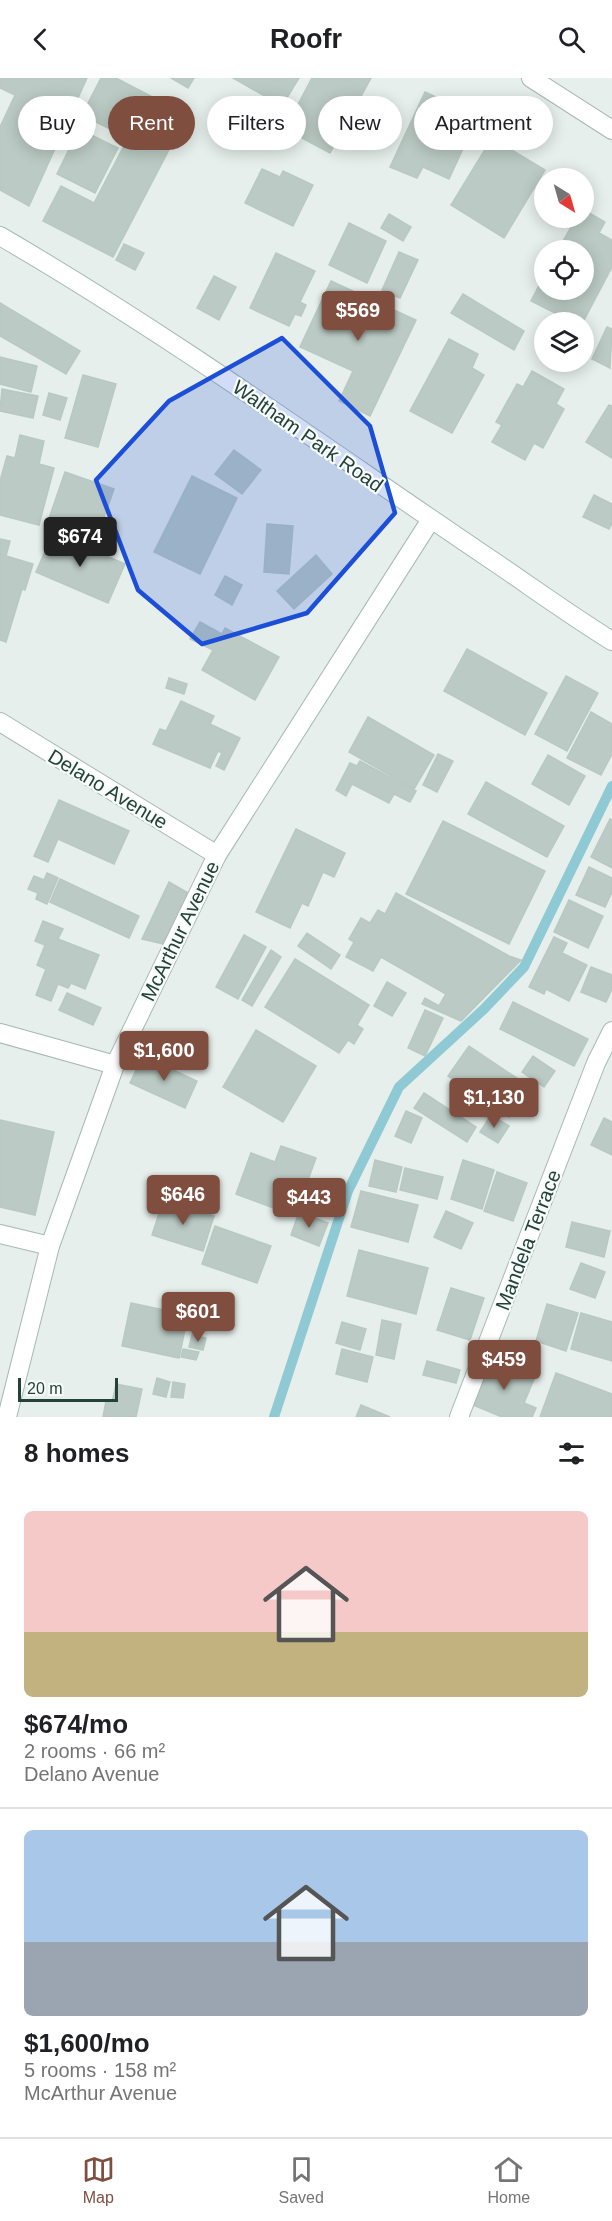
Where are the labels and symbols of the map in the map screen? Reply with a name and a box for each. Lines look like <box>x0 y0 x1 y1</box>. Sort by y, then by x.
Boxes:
north arrow <box>534 168 594 228</box>
pin: $569 <box>322 291 394 342</box>
street label: Waltham Park Road <box>229 376 387 496</box>
pin: $674 <box>44 517 116 568</box>
street label: Delano Avenue <box>44 745 172 833</box>
street label: McArthur Avenue <box>137 857 223 1005</box>
pin: $1,600 <box>115 1031 213 1082</box>
pin: $1,130 <box>445 1078 543 1129</box>
street label: Mandela Terrace <box>491 1167 565 1313</box>
pin: $646 <box>147 1175 219 1226</box>
pin: $443 <box>273 1178 345 1229</box>
pin: $601 <box>162 1292 234 1343</box>
pin: $459 <box>468 1340 540 1391</box>
scale bar <box>18 1375 118 1402</box>

